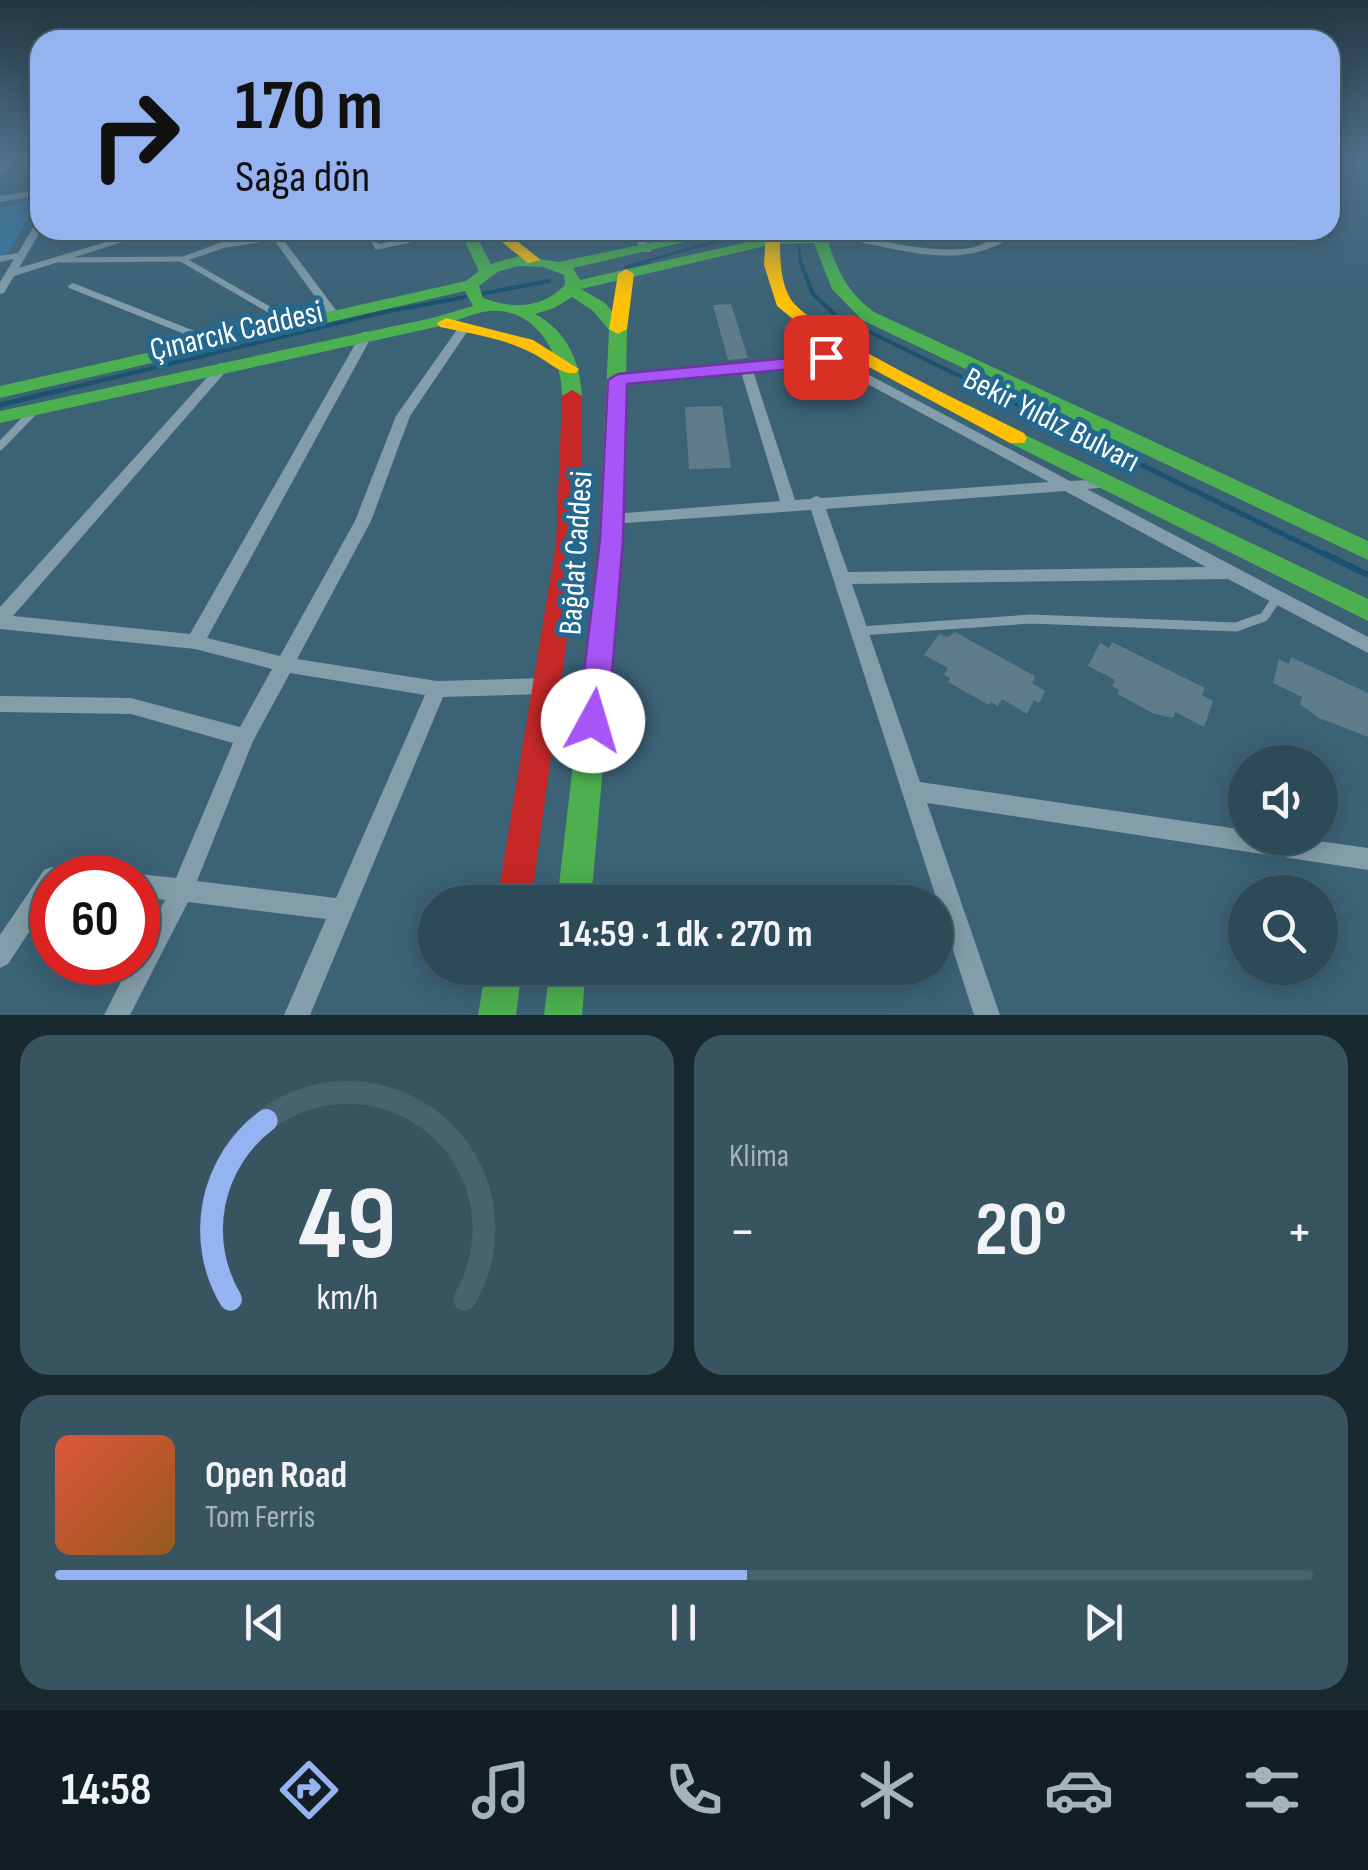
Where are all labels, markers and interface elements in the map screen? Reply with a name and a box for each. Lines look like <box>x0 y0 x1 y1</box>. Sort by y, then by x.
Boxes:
text: 170 m <box>235 65 383 149</box>
icon: right <box>70 70 200 200</box>
text: Sağa dön <box>235 150 370 205</box>
street label: Çınarcık Caddesi <box>146 293 327 370</box>
pin <box>784 315 869 400</box>
icon: arrive <box>799 330 854 385</box>
street label: Bekir Yıldız Bulvarı <box>957 359 1146 481</box>
street label: Bağdat Caddesi <box>551 470 602 636</box>
position arrow <box>541 669 645 773</box>
map controls <box>1228 745 1338 985</box>
button: sound <box>1228 745 1338 855</box>
speed limit sign: 60 <box>30 855 160 985</box>
button: search <box>1228 875 1338 985</box>
text: 14:59 · 1 dk · 270 m <box>559 912 812 957</box>
text: Klima <box>729 1137 789 1176</box>
text: 49 <box>298 1163 396 1288</box>
text: 20° <box>975 1186 1067 1277</box>
text: − <box>729 1199 756 1266</box>
text: + <box>1286 1199 1313 1266</box>
text: km/h <box>316 1277 378 1320</box>
text: Open Road <box>205 1453 347 1498</box>
text: Tom Ferris <box>205 1498 315 1537</box>
icon: previous <box>237 1595 292 1650</box>
icon: pause <box>656 1595 711 1650</box>
icon: next <box>1076 1595 1131 1650</box>
icon: directions <box>274 1755 344 1825</box>
icon: music <box>466 1755 536 1825</box>
icon: phone <box>659 1755 729 1825</box>
icon: climate <box>852 1755 922 1825</box>
icon: car <box>1044 1755 1114 1825</box>
icon: filters <box>1237 1755 1307 1825</box>
text: 14:58 <box>61 1763 151 1818</box>

